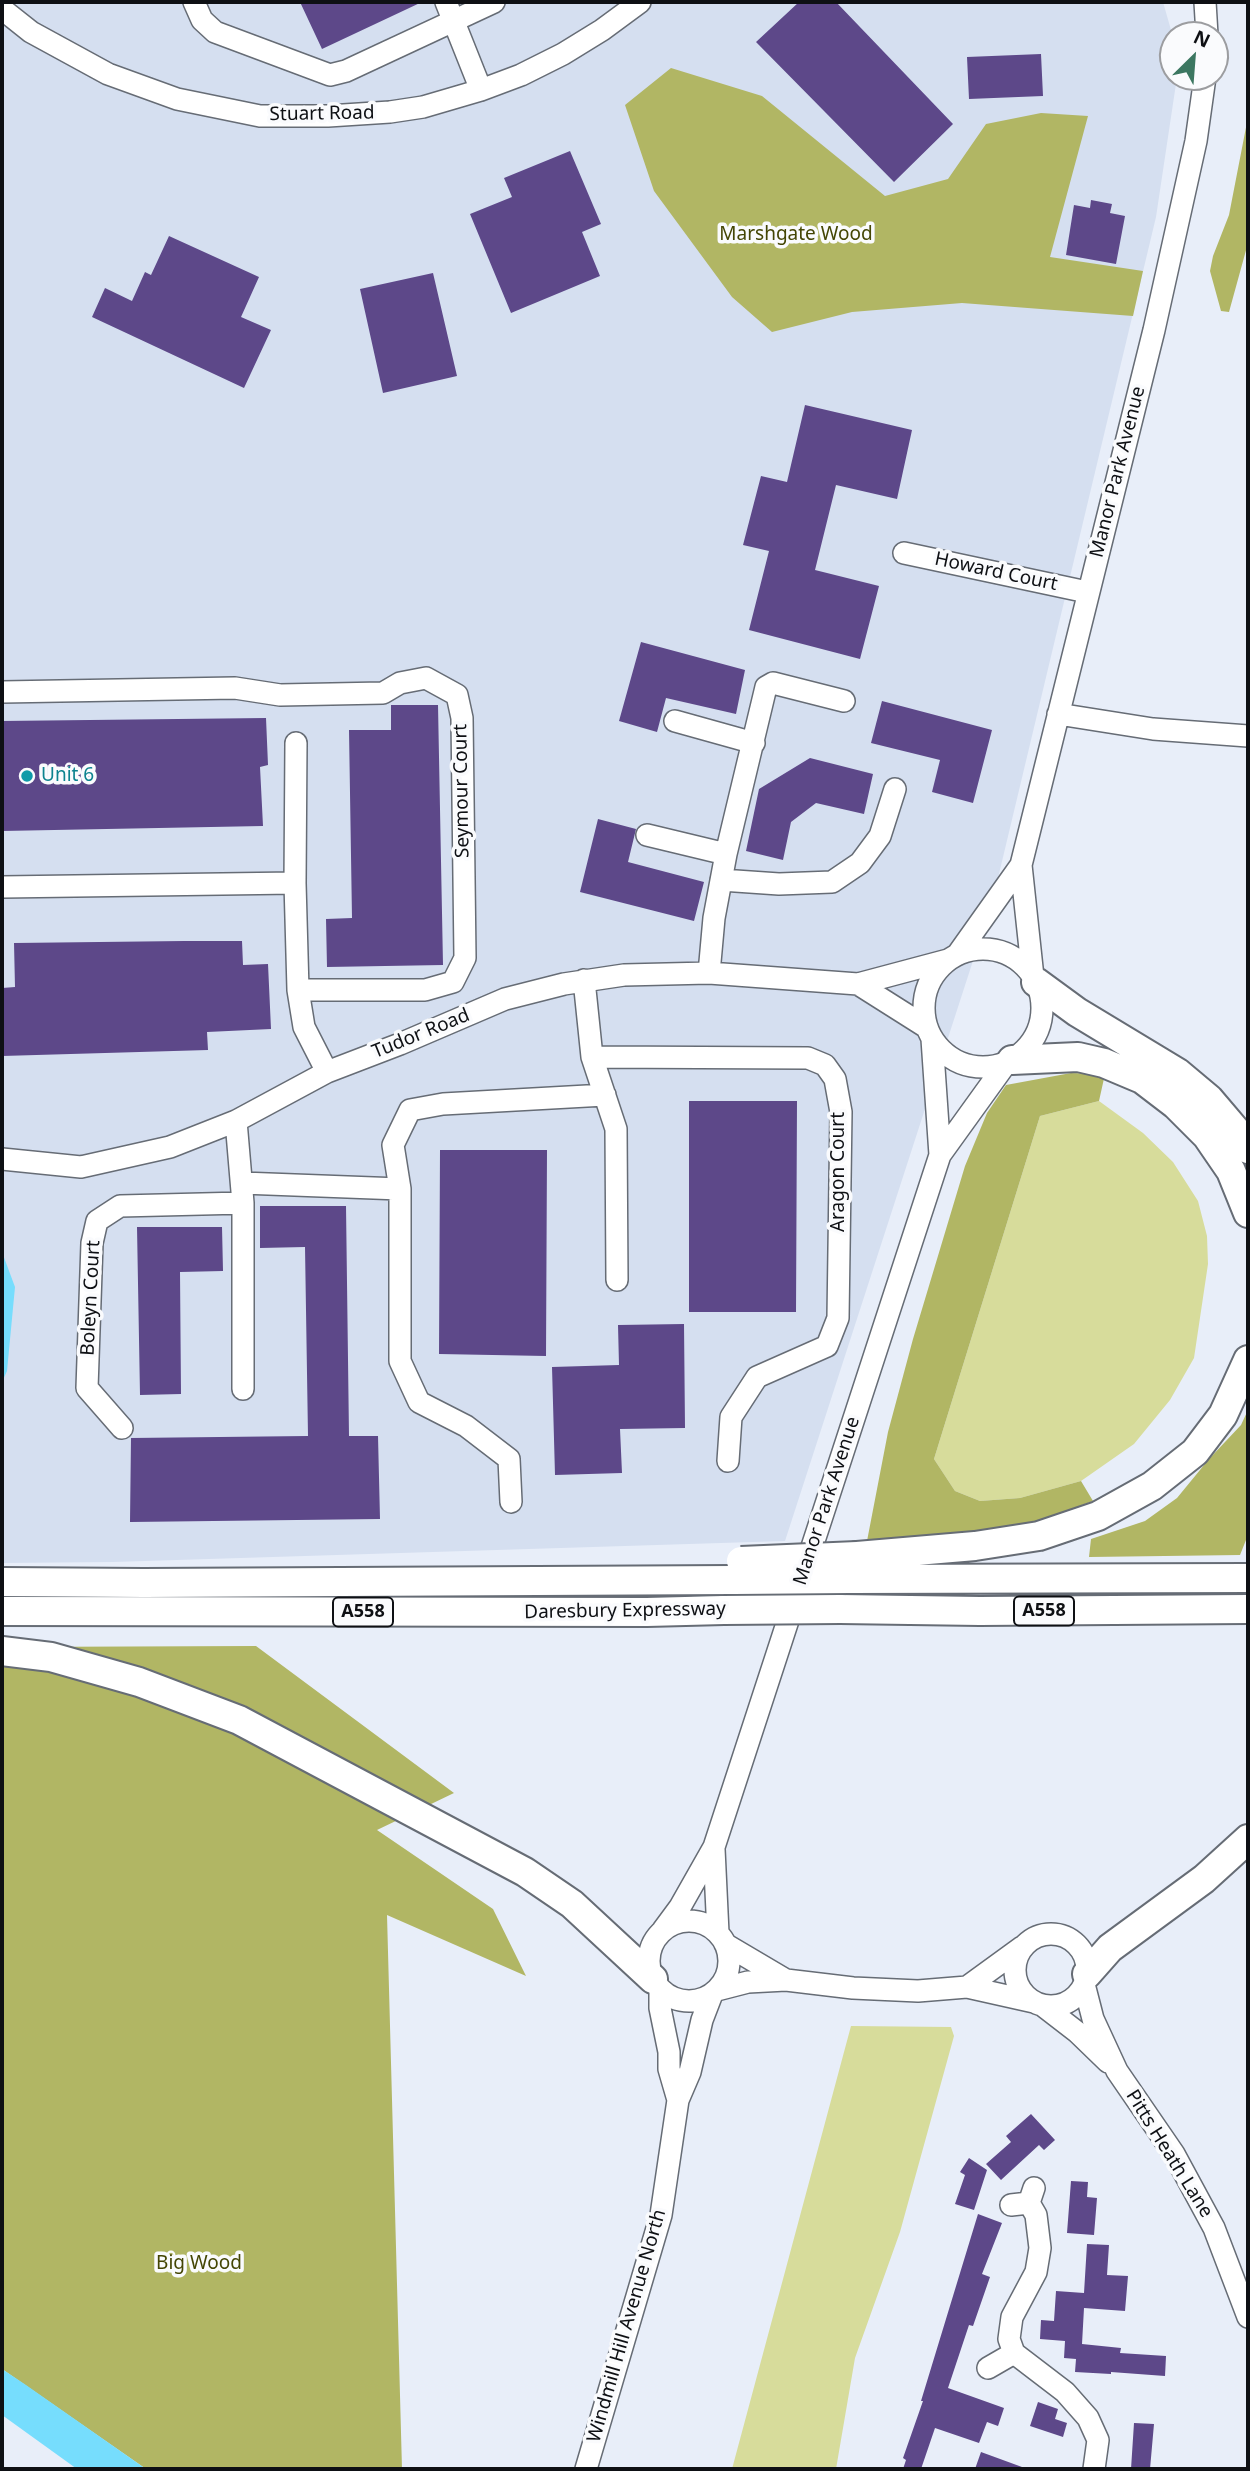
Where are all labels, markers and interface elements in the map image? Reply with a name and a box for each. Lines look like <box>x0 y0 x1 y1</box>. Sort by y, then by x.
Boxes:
north arrow <box>1159 21 1229 91</box>
text: N <box>1190 24 1215 54</box>
street label: Stuart Road <box>269 102 375 126</box>
park label: Marshgate Wood <box>719 224 873 246</box>
street label: Manor Park Avenue <box>1086 384 1150 560</box>
street label: Howard Court <box>933 548 1059 596</box>
street label: Seymour Court <box>449 724 475 858</box>
place label: Unit 6 <box>41 765 94 787</box>
marker: Unit 6 <box>19 768 35 784</box>
street label: Tudor Road <box>369 1004 473 1064</box>
street label: Aragon Court <box>828 1112 850 1232</box>
street label: Boleyn Court <box>77 1240 105 1356</box>
street label: Manor Park Avenue <box>789 1414 865 1588</box>
road number: A558 <box>1014 1596 1074 1626</box>
road number: A558 <box>333 1597 393 1626</box>
street label: Daresbury Expressway <box>524 1598 726 1624</box>
street label: Pitts Heath Lane <box>1121 2086 1217 2222</box>
street label: Windmill Hill Avenue North <box>583 2207 671 2445</box>
park label: Big Wood <box>156 2253 242 2275</box>

